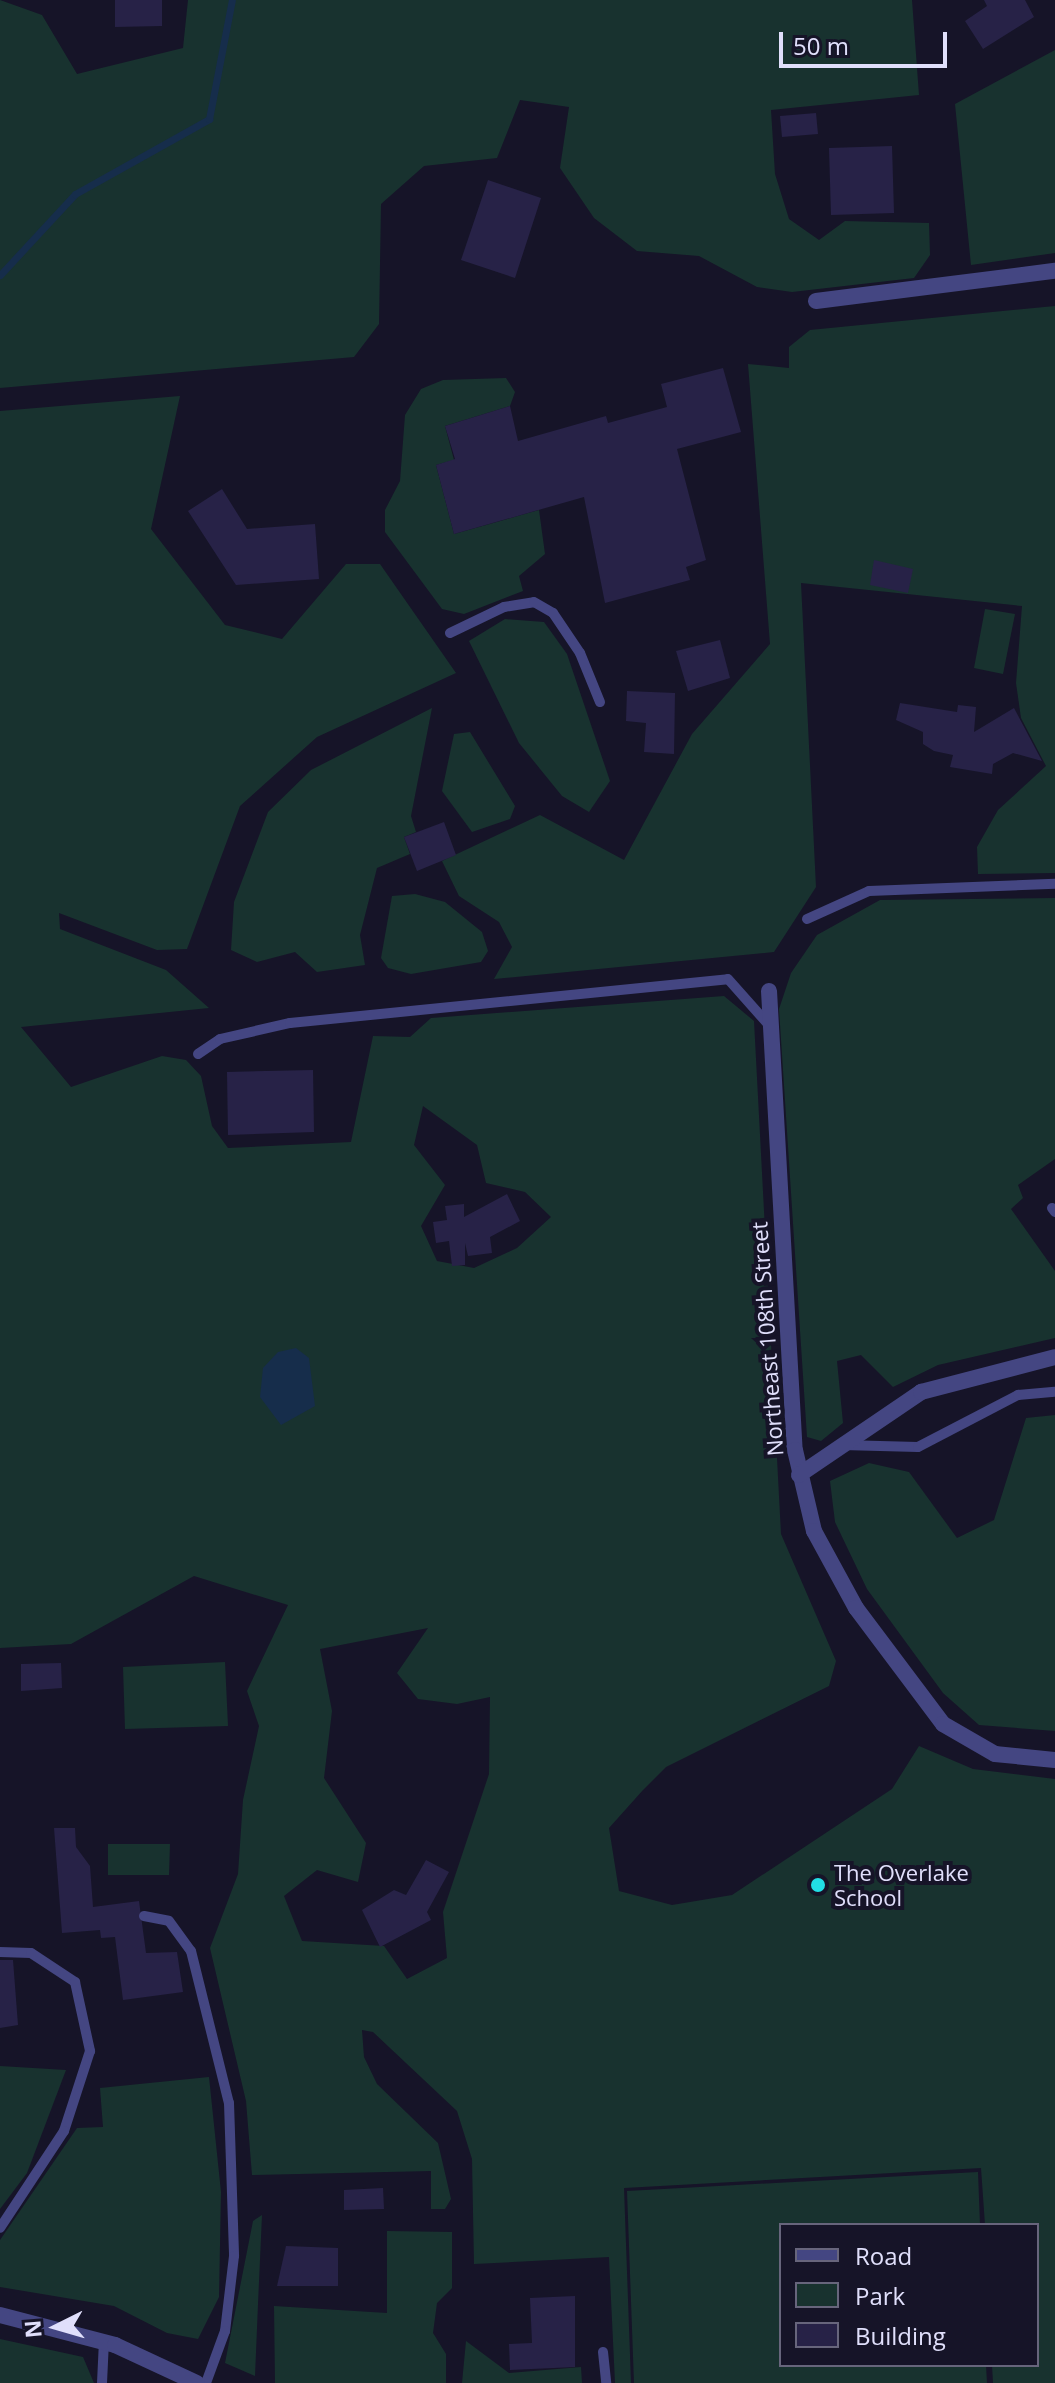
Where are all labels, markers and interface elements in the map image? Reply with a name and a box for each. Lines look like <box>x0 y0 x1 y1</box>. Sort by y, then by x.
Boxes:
scale bar <box>783 16 951 66</box>
text: 50 m <box>793 29 849 62</box>
street label: Northeast 108th Street <box>746 1221 788 1457</box>
place label: The Overlake School <box>834 1859 969 1910</box>
marker: The Overlake School <box>809 1876 827 1894</box>
legend <box>779 2223 1039 2367</box>
text: Road <box>855 2239 912 2272</box>
text: Park <box>855 2279 905 2312</box>
north arrow <box>16 2287 96 2367</box>
text: N <box>16 2319 48 2339</box>
text: Building <box>855 2319 946 2352</box>

